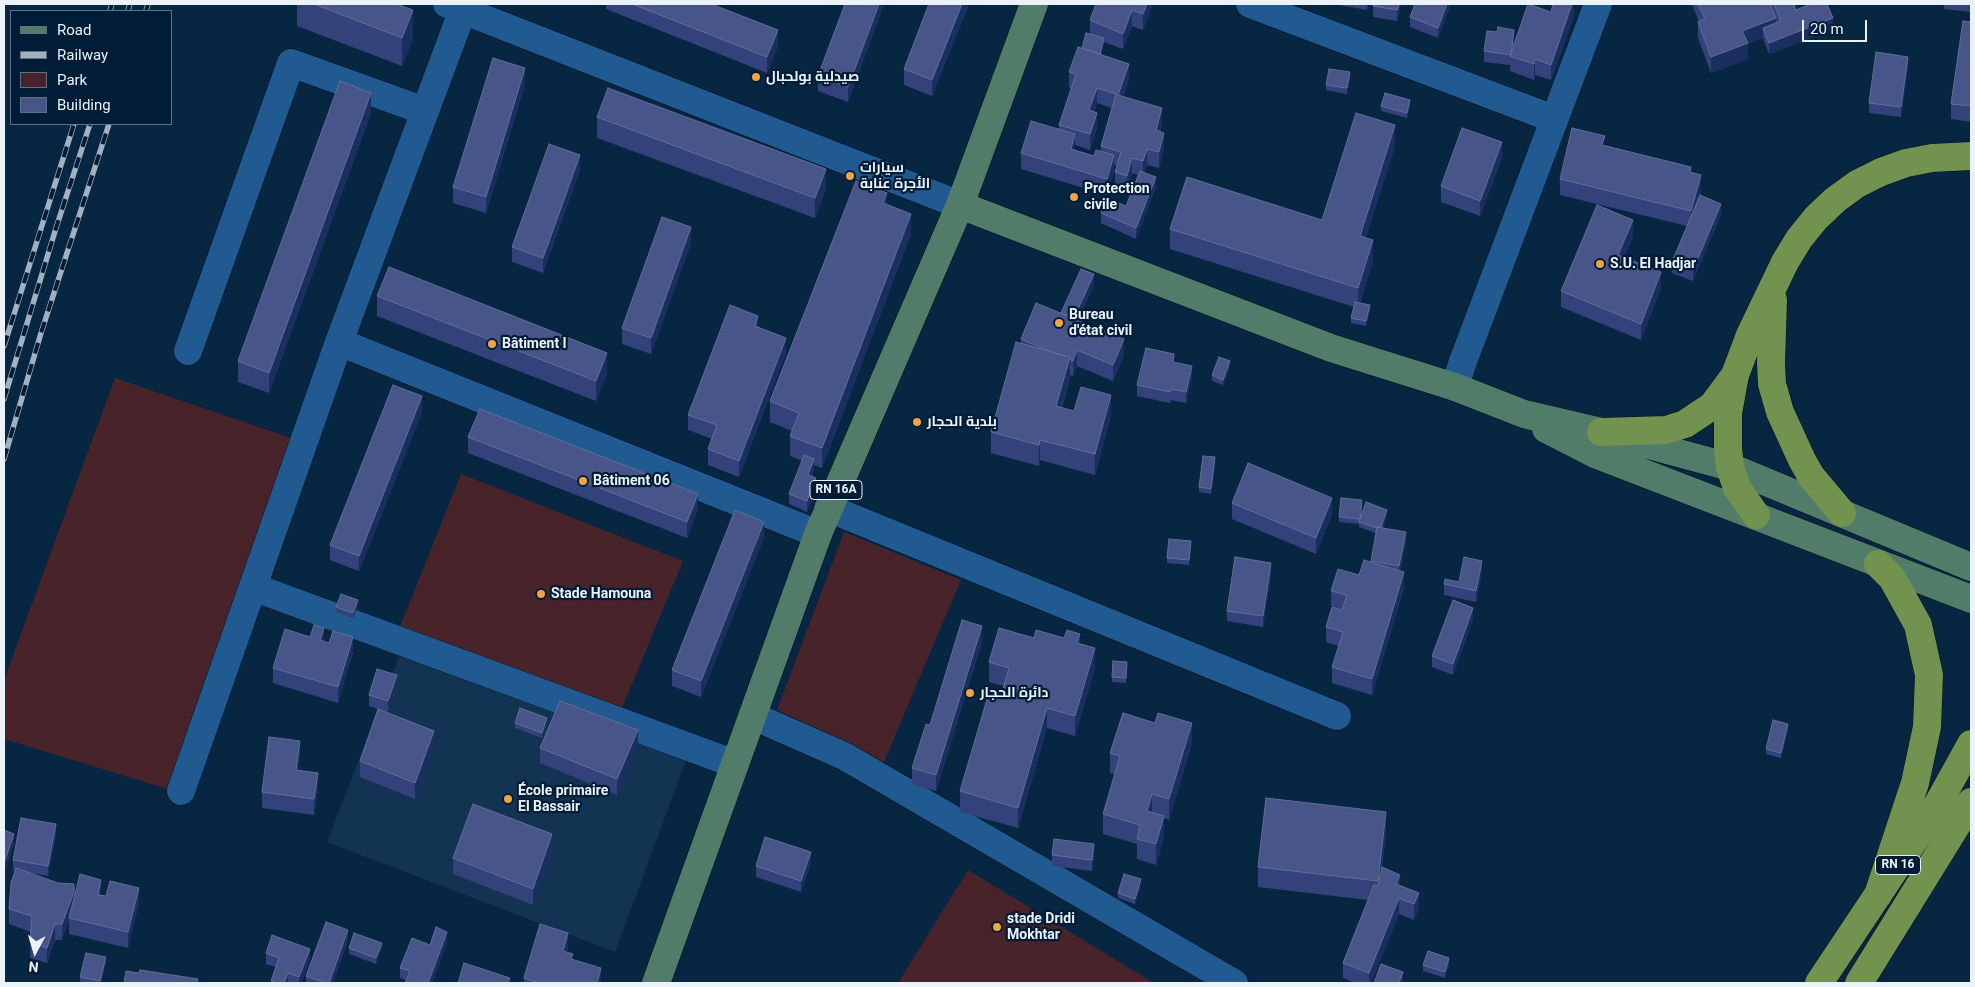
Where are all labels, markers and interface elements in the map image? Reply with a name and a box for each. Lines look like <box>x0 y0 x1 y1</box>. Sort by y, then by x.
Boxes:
legend <box>10 10 172 125</box>
scale bar <box>1805 10 1870 42</box>
text: 20 m <box>1810 20 1844 38</box>
text: Road <box>57 21 91 39</box>
text: Railway <box>57 46 108 64</box>
place label: صيدلية بولحبال <box>766 69 859 85</box>
text: Park <box>57 71 87 89</box>
marker: صيدلية بولحبال <box>750 71 762 83</box>
text: Building <box>57 96 111 114</box>
place label: سيارات الأجرة عنابة <box>860 160 930 192</box>
marker: سيارات الأجرة عنابة <box>844 170 856 182</box>
place label: Protection civile <box>1084 181 1150 213</box>
marker: Protection civile <box>1068 191 1080 203</box>
place label: S.U. El Hadjar <box>1610 256 1696 272</box>
marker: S.U. El Hadjar <box>1594 258 1606 270</box>
place label: Bureau d'état civil <box>1069 307 1132 340</box>
marker: Bureau d'état civil <box>1053 317 1065 329</box>
place label: Bâtiment I <box>502 336 567 352</box>
marker: Bâtiment I <box>486 338 498 350</box>
place label: بلدية الحجار <box>927 414 997 430</box>
marker: بلدية الحجار <box>911 416 923 428</box>
place label: Bâtiment 06 <box>593 473 670 489</box>
marker: Bâtiment 06 <box>577 475 589 487</box>
road number: RN 16A <box>810 480 862 500</box>
place label: Stade Hamouna <box>551 586 651 602</box>
marker: Stade Hamouna <box>535 588 547 600</box>
place label: دائرة الحجار <box>980 685 1049 701</box>
marker: دائرة الحجار <box>964 687 976 699</box>
place label: École primaire El Bassair <box>518 783 608 816</box>
marker: École primaire El Bassair <box>502 793 514 805</box>
road number: RN 16 <box>1876 856 1920 874</box>
place label: stade Dridi Mokhtar <box>1007 911 1075 944</box>
marker: stade Dridi Mokhtar <box>991 921 1003 933</box>
north arrow <box>10 927 60 977</box>
text: N <box>28 958 39 975</box>

